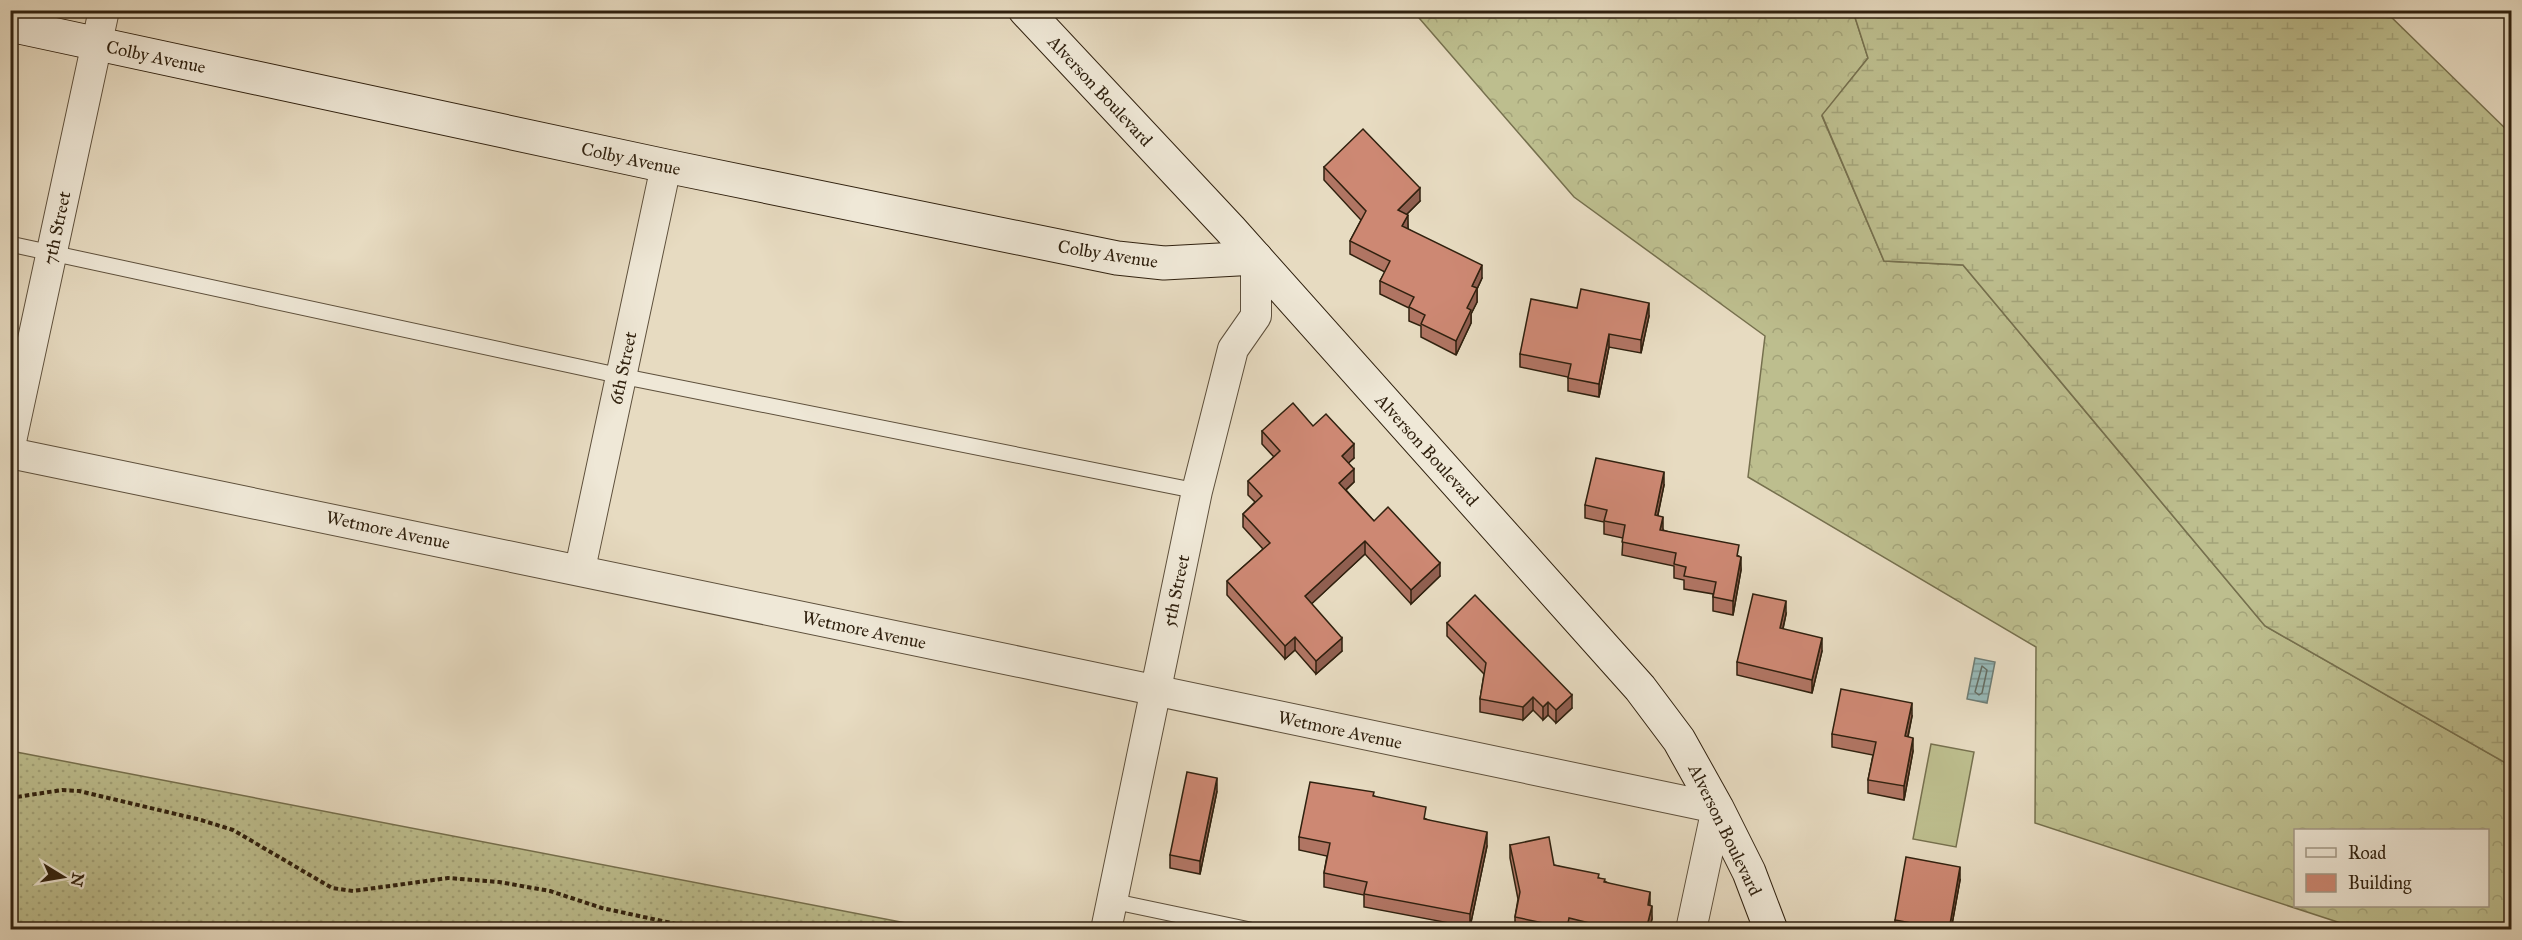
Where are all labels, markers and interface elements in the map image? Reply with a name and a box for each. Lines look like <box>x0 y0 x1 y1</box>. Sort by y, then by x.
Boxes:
street label: Alverson Boulevard <box>1042 30 1157 151</box>
street label: Colby Avenue <box>104 36 208 78</box>
street label: Colby Avenue <box>579 138 683 180</box>
street label: 7th Street <box>38 189 76 267</box>
street label: Colby Avenue <box>1056 235 1160 273</box>
street label: 6th Street <box>605 329 642 407</box>
street label: Alverson Boulevard <box>1370 389 1483 511</box>
street label: Wetmore Avenue <box>324 506 452 554</box>
street label: 5th Street <box>1158 552 1195 629</box>
street label: Wetmore Avenue <box>800 606 928 654</box>
street label: Wetmore Avenue <box>1276 706 1404 754</box>
street label: Alverson Boulevard <box>1683 760 1766 899</box>
legend <box>2294 829 2489 907</box>
text: Road <box>2348 842 2386 864</box>
north arrow <box>33 847 93 907</box>
text: N <box>67 871 88 889</box>
text: Building <box>2348 872 2412 895</box>

